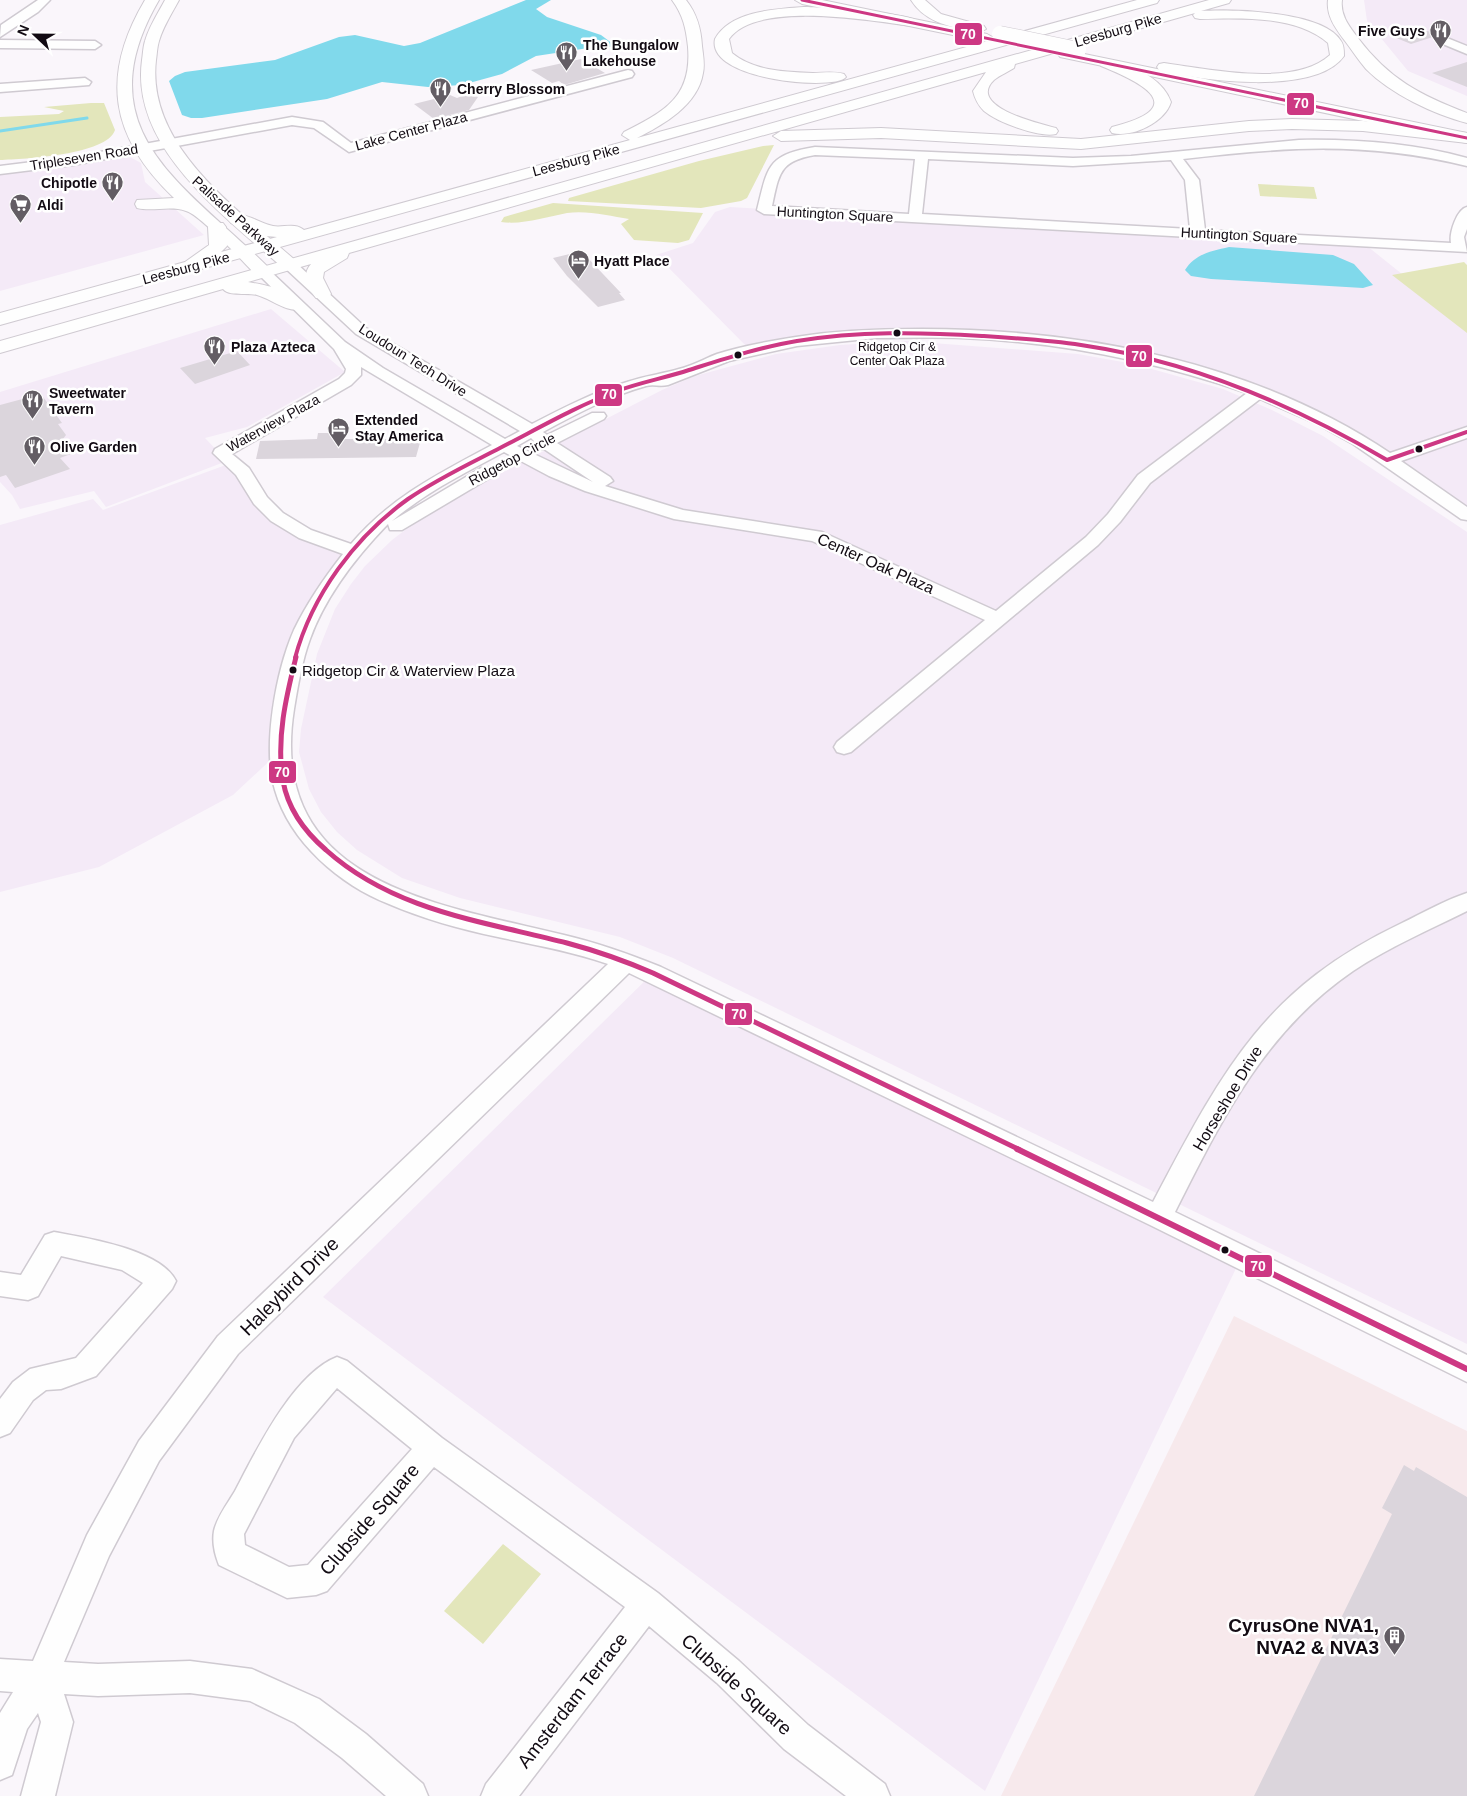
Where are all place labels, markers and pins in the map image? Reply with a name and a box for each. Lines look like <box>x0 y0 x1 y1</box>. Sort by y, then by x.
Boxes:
restaurant icon: Five Guys <box>1429 19 1453 50</box>
place label: Five Guys <box>1358 23 1425 39</box>
place label: The Bungalow Lakehouse <box>583 37 679 69</box>
restaurant icon: The Bungalow Lakehouse <box>555 41 579 72</box>
restaurant icon: Cherry Blossom <box>429 77 453 108</box>
place label: Cherry Blossom <box>457 81 565 97</box>
restaurant icon: Chipotle <box>101 171 125 202</box>
place label: Chipotle <box>41 175 97 191</box>
supermarket icon: Aldi <box>9 193 33 224</box>
place label: Aldi <box>37 197 63 213</box>
hotel icon: Hyatt Place <box>566 249 590 280</box>
place label: Hyatt Place <box>594 253 670 269</box>
marker: Ridgetop Cir & Center Oak Plaza <box>892 328 902 338</box>
restaurant icon: Plaza Azteca <box>203 335 227 366</box>
place label: Plaza Azteca <box>231 339 316 355</box>
place label: Ridgetop Cir & Center Oak Plaza <box>850 340 945 368</box>
unlabelled marker <box>733 350 743 360</box>
place label: Sweetwater Tavern <box>49 385 127 417</box>
restaurant icon: Sweetwater Tavern <box>21 389 45 420</box>
place label: Extended Stay America <box>355 412 443 444</box>
hotel icon: Extended Stay America <box>327 416 351 447</box>
restaurant icon: Olive Garden <box>22 435 46 466</box>
place label: Olive Garden <box>50 439 137 455</box>
unlabelled marker <box>1414 444 1424 454</box>
place label: Ridgetop Cir & Waterview Plaza <box>302 662 516 679</box>
marker: Ridgetop Cir & Waterview Plaza <box>288 665 298 675</box>
unlabelled marker <box>1220 1245 1230 1255</box>
place label: CyrusOne NVA1, NVA2 & NVA3 <box>1228 1615 1379 1658</box>
building icon: CyrusOne NVA1, NVA2 & NVA3 <box>1383 1624 1407 1655</box>

